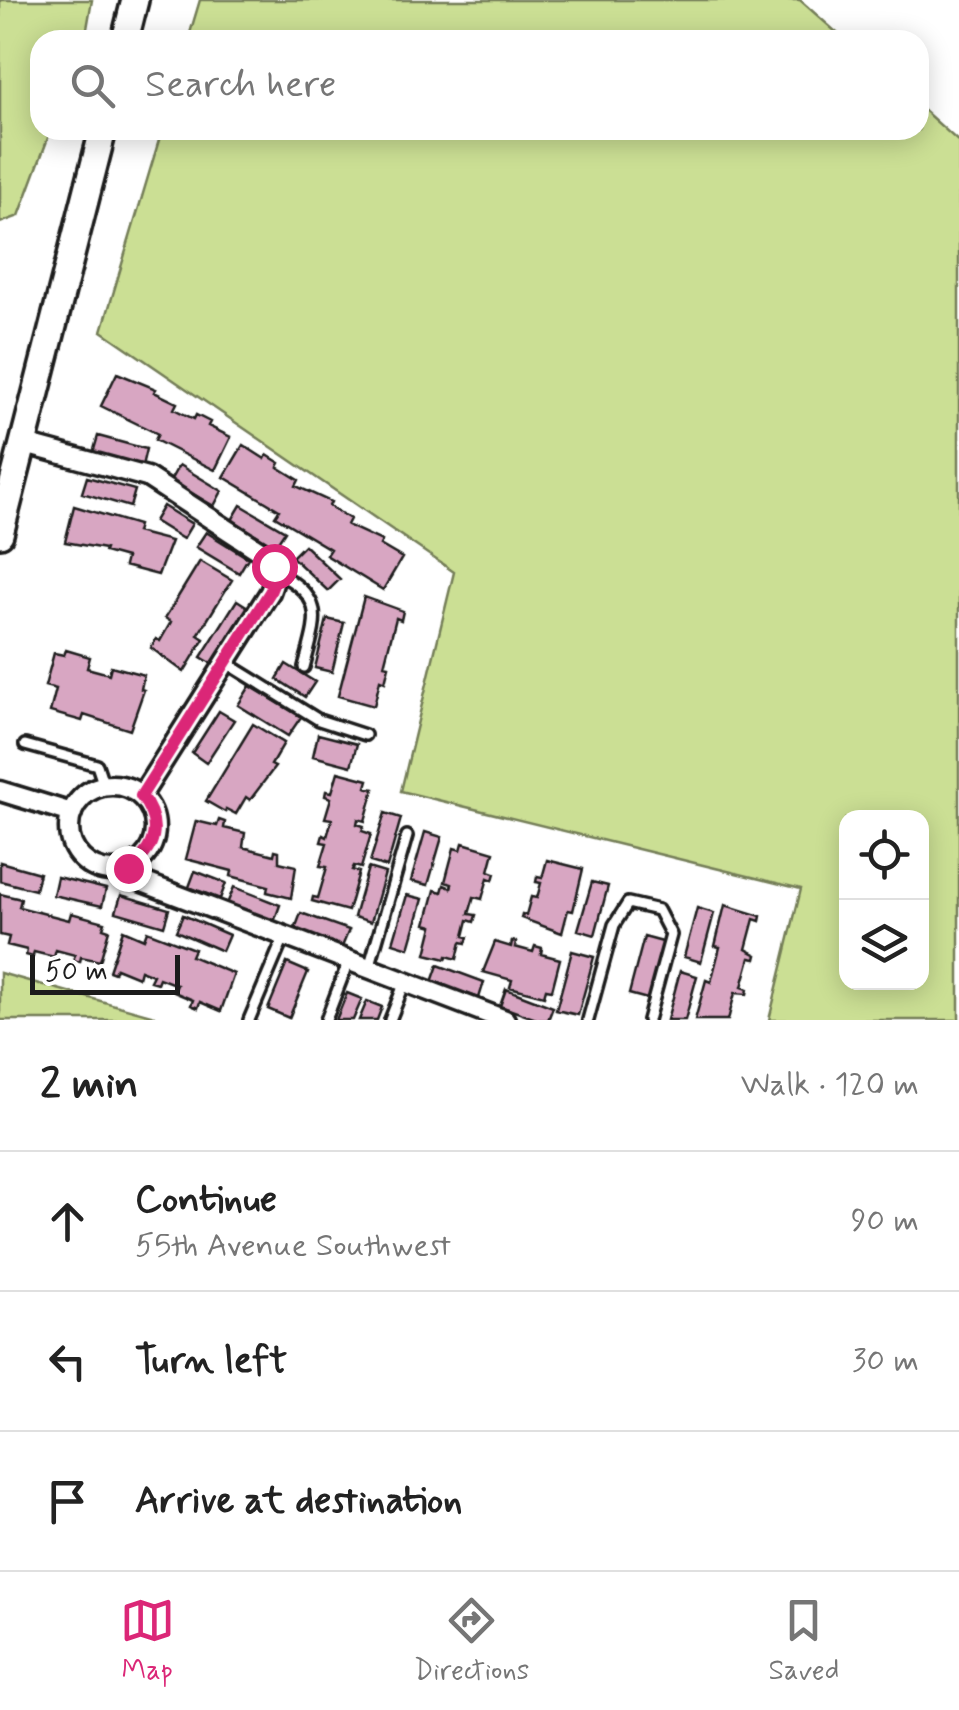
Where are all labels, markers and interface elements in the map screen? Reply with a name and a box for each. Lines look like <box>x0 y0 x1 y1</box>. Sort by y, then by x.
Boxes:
search box <box>30 30 929 140</box>
icon: search <box>65 58 120 113</box>
text: Search here <box>145 61 336 110</box>
route start <box>252 544 298 590</box>
map controls <box>839 810 929 990</box>
button: locate <box>839 810 929 900</box>
route end <box>106 846 152 892</box>
button: layers <box>839 900 929 990</box>
scale bar <box>30 950 180 994</box>
text: 50 m <box>45 954 108 991</box>
text: 2 min <box>40 1058 139 1113</box>
text: Walk · 120 m <box>741 1064 919 1106</box>
text: Continue <box>135 1176 277 1225</box>
icon: ahead <box>40 1194 95 1249</box>
text: 90 m <box>851 1200 919 1242</box>
text: 55th Avenue Southwest <box>135 1225 451 1267</box>
icon: left <box>40 1334 95 1389</box>
text: Turn left <box>135 1337 287 1386</box>
text: 30 m <box>852 1340 919 1382</box>
icon: arrive <box>40 1474 95 1529</box>
text: Arrive at destination <box>135 1477 462 1526</box>
tab: Map <box>120 1593 175 1690</box>
tab: Directions <box>414 1593 529 1690</box>
tab: Saved <box>769 1593 839 1690</box>

